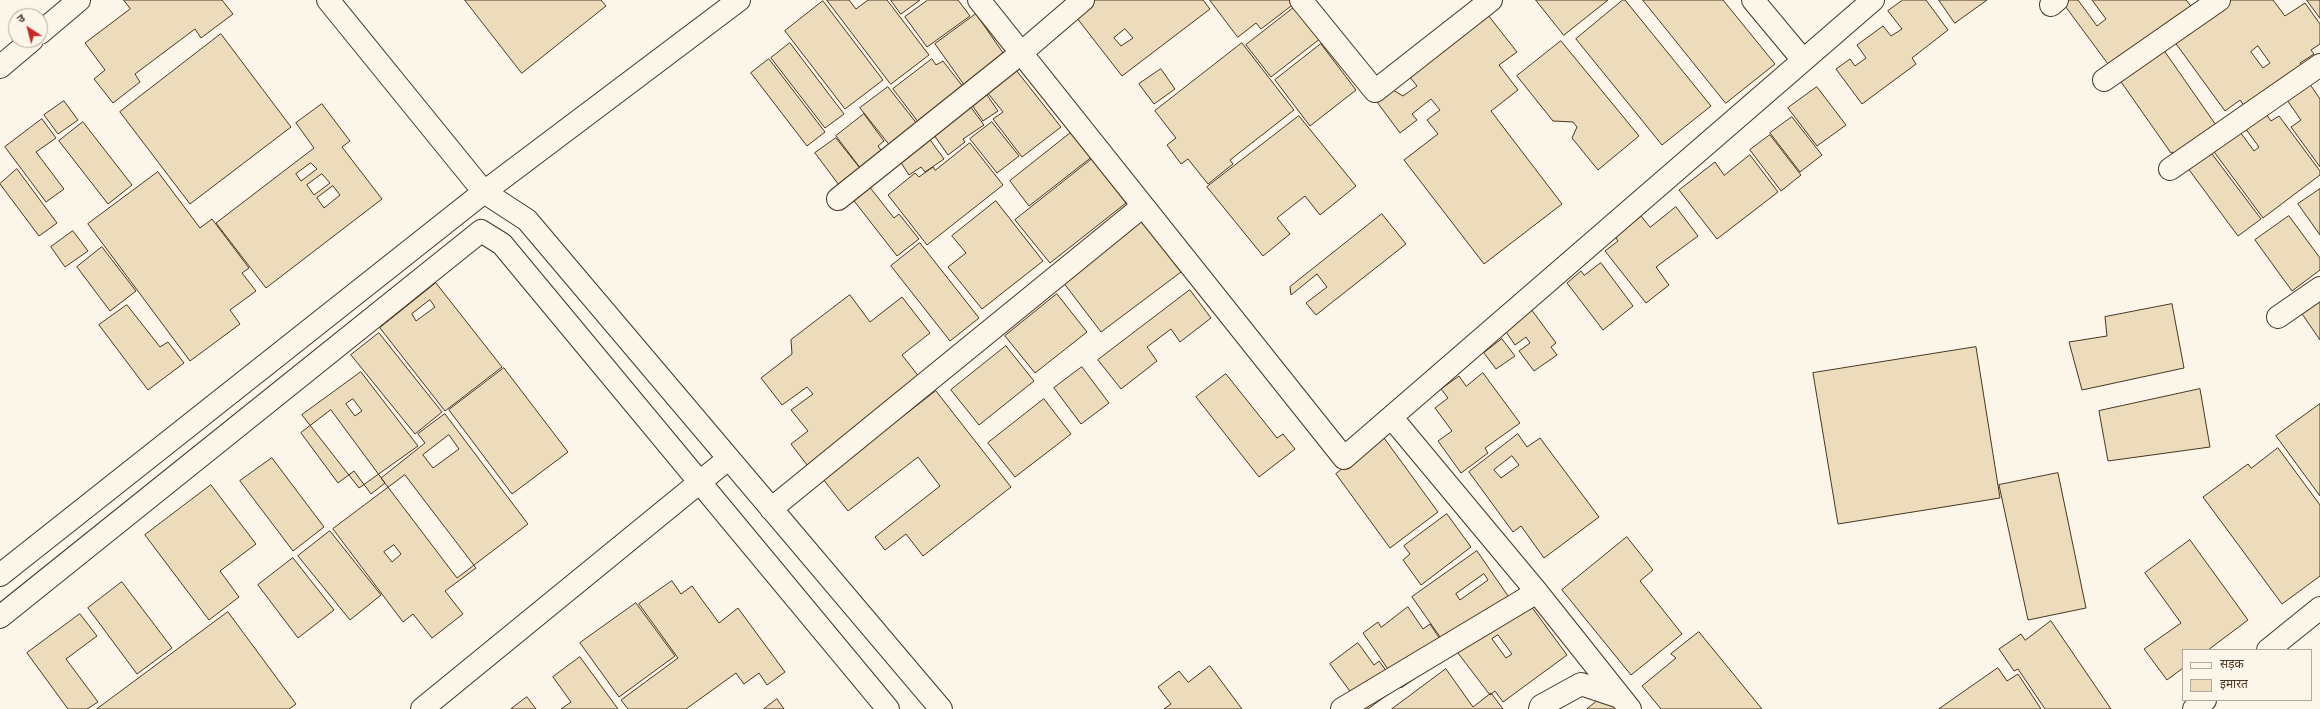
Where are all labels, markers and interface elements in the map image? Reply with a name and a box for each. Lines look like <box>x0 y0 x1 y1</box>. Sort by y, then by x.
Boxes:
north arrow <box>8 8 48 48</box>
text: उ <box>15 12 28 26</box>
legend <box>2182 649 2312 701</box>
text: सड़क <box>2220 657 2244 671</box>
text: इमारत <box>2220 677 2248 691</box>

